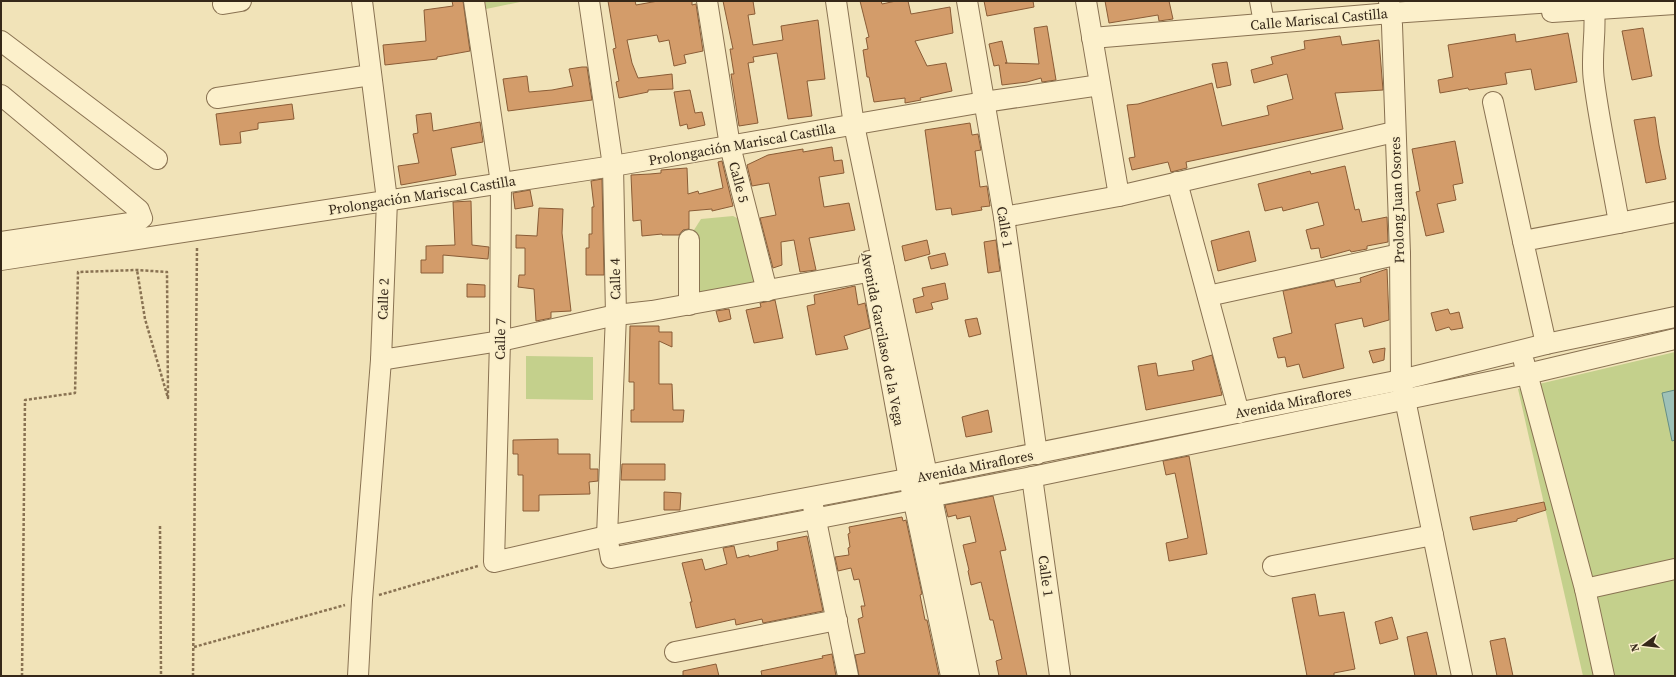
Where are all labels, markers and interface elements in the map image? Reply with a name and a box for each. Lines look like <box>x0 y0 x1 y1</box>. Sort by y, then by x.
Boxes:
street label: Calle Mariscal Castilla <box>1250 3 1389 35</box>
street label: Prolongación Mariscal Castilla <box>647 118 838 170</box>
street label: Prolong Juan Osores <box>1385 136 1409 264</box>
street label: Calle 5 <box>724 159 754 205</box>
street label: Prolongación Mariscal Castilla <box>327 170 518 220</box>
street label: Calle 1 <box>992 205 1018 249</box>
street label: Avenida Garcilaso de la Vega <box>856 250 910 429</box>
street label: Calle 4 <box>605 258 625 300</box>
street label: Calle 2 <box>372 278 394 320</box>
street label: Calle 7 <box>490 318 510 360</box>
street label: Avenida Miraflores <box>1233 381 1353 423</box>
street label: Avenida Miraflores <box>915 445 1035 487</box>
street label: Calle 1 <box>1033 554 1059 598</box>
north arrow <box>1624 625 1664 665</box>
text: N <box>1627 642 1643 653</box>

